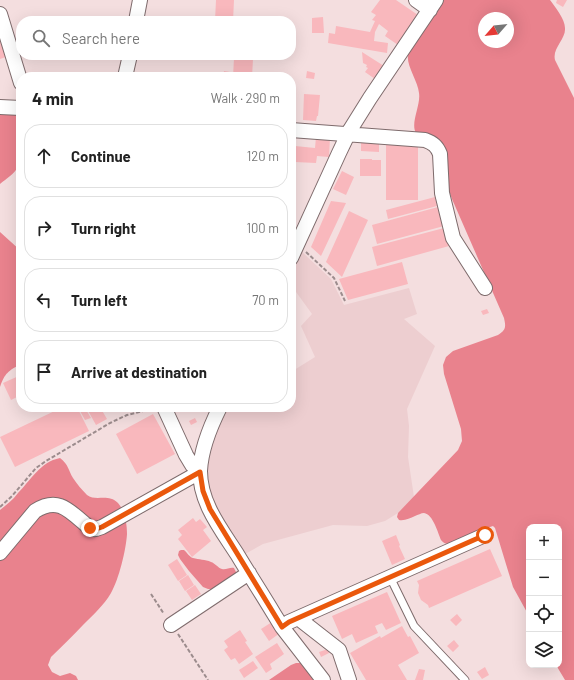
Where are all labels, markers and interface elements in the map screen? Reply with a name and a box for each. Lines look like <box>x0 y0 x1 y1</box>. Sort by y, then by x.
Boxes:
north arrow <box>478 12 514 48</box>
search box <box>16 16 296 60</box>
icon: search <box>30 27 52 49</box>
text: Search here <box>62 29 140 47</box>
text: 4 min <box>32 88 74 108</box>
text: Walk · 290 m <box>211 90 280 106</box>
icon: ahead <box>33 145 55 167</box>
text: Continue <box>71 147 131 165</box>
text: 120 m <box>247 148 279 164</box>
icon: right <box>33 217 55 239</box>
text: Turn right <box>71 219 136 237</box>
text: 100 m <box>246 220 279 236</box>
icon: left <box>33 289 55 311</box>
text: Turn left <box>71 291 127 309</box>
text: 70 m <box>252 292 279 308</box>
icon: arrive <box>33 361 55 383</box>
text: Arrive at destination <box>71 363 207 381</box>
route end <box>81 519 99 537</box>
map controls <box>526 524 562 668</box>
button: + <box>526 524 562 560</box>
route start <box>476 526 494 544</box>
button: − <box>526 560 562 596</box>
button: locate <box>526 596 562 632</box>
button: layers <box>526 632 562 668</box>

